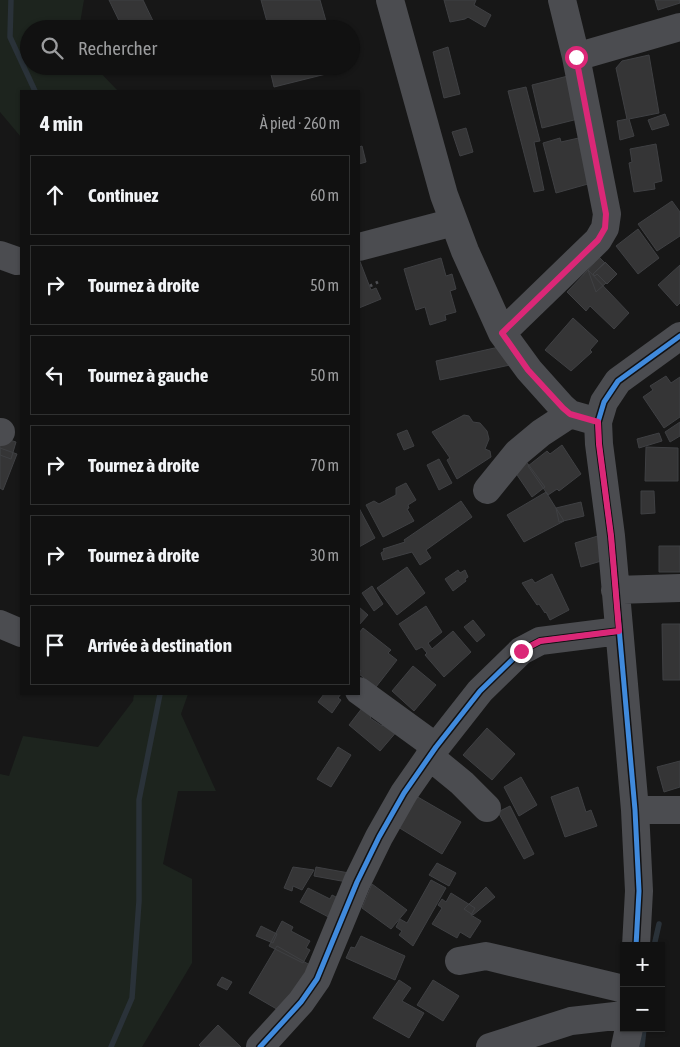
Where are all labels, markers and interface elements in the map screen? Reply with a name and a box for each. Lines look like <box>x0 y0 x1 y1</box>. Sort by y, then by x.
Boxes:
search box <box>20 20 360 75</box>
icon: search <box>38 34 66 62</box>
text: Rechercher <box>78 37 157 59</box>
route start <box>565 46 588 69</box>
text: 4 min <box>40 111 83 135</box>
text: À pied · 260 m <box>260 114 340 132</box>
icon: ahead <box>41 181 69 209</box>
text: Continuez <box>88 184 158 206</box>
text: 60 m <box>310 186 339 204</box>
icon: right <box>41 271 69 299</box>
text: Tournez à droite <box>88 274 199 296</box>
text: 50 m <box>310 276 339 294</box>
icon: left <box>41 361 69 389</box>
text: Tournez à gauche <box>88 364 208 386</box>
text: 50 m <box>310 366 339 384</box>
icon: right <box>41 451 69 479</box>
text: Tournez à droite <box>88 454 199 476</box>
text: 70 m <box>310 456 339 474</box>
icon: right <box>41 541 69 569</box>
text: Tournez à droite <box>88 544 199 566</box>
text: 30 m <box>310 546 339 564</box>
icon: arrive <box>41 631 69 659</box>
text: Arrivée à destination <box>88 634 232 656</box>
route end <box>510 640 533 663</box>
map controls <box>620 942 665 1032</box>
button: + <box>620 942 665 987</box>
button: − <box>620 987 665 1032</box>

